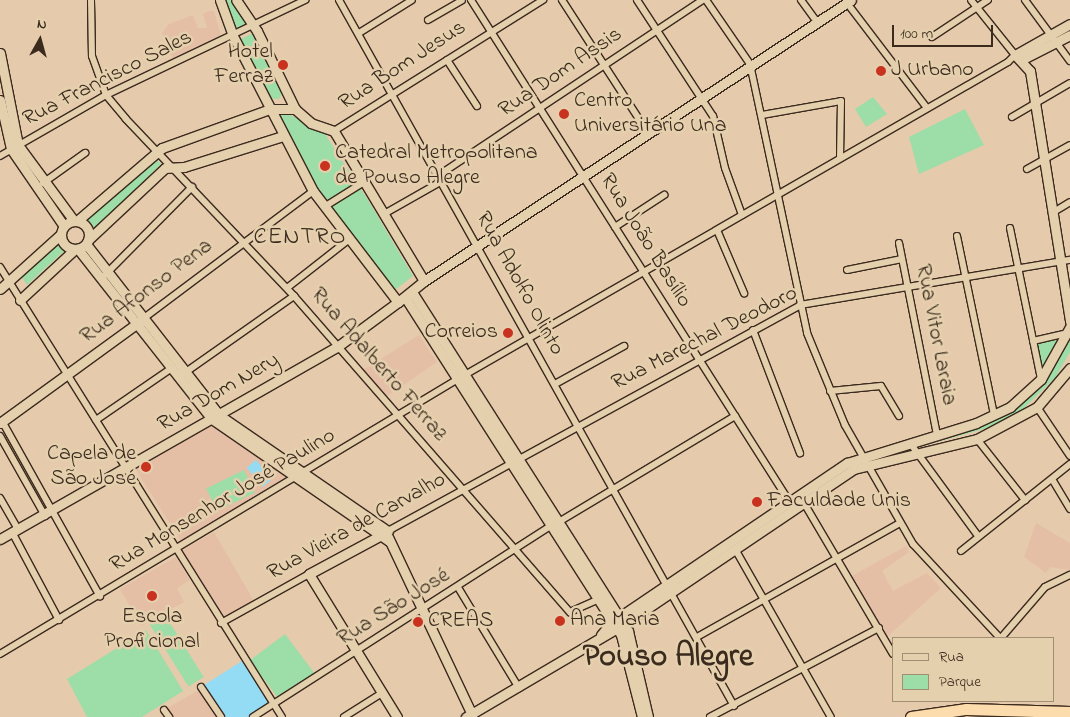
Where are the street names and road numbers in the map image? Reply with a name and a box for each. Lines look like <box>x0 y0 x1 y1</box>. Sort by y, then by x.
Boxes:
street label: Rua Bom Jesus <box>334 15 472 117</box>
street label: Rua Dom Assis <box>494 22 628 124</box>
street label: Rua Francisco Sales <box>19 25 197 133</box>
street label: Rua João Basílio <box>593 169 697 313</box>
street label: Rua Adolfo Olinto <box>469 208 569 360</box>
street label: Rua Afonso Pena <box>76 234 218 350</box>
street label: Rua Vitor Laraia <box>908 262 962 408</box>
street label: Rua Marechal Deodoro <box>608 281 802 397</box>
street label: Rua Adalberto Ferraz <box>304 283 452 447</box>
street label: Rua Dom Nery <box>154 348 284 438</box>
street label: Rua Monsenhor José Paulino <box>105 423 341 579</box>
street label: Rua Vieira de Carvalho <box>263 467 451 587</box>
street label: Rua São José <box>333 563 455 653</box>

